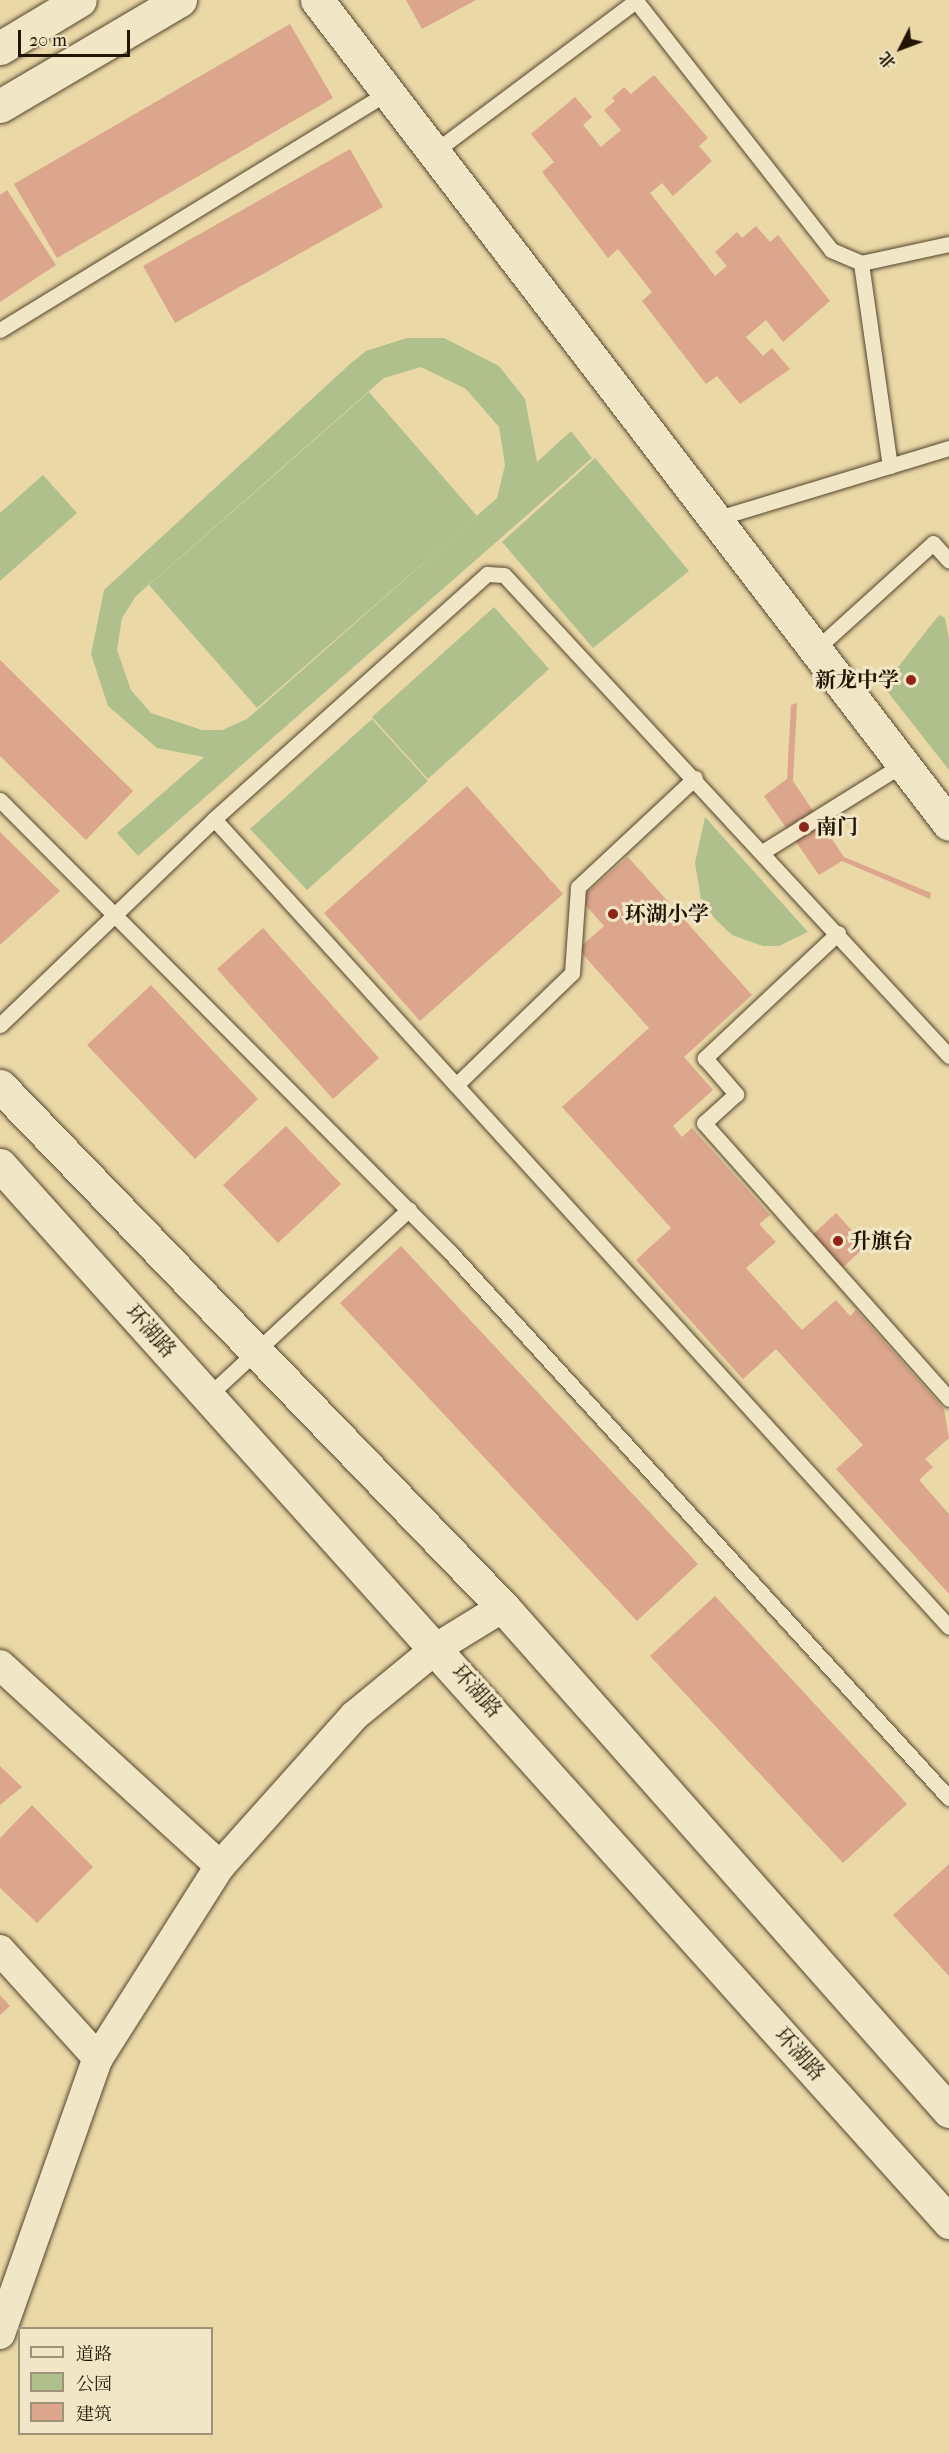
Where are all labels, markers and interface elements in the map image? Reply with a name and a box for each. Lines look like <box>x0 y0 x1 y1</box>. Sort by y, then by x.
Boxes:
scale bar <box>21 18 134 56</box>
north arrow <box>871 18 931 78</box>
text: 20 m <box>29 30 67 51</box>
text: 北 <box>875 48 900 73</box>
place label: 新龙中学 <box>815 667 899 693</box>
marker: 新龙中学 <box>904 673 918 687</box>
place label: 南门 <box>816 814 858 840</box>
marker: 南门 <box>797 820 811 834</box>
place label: 环湖小学 <box>625 901 709 927</box>
marker: 环湖小学 <box>606 907 620 921</box>
place label: 升旗台 <box>850 1228 913 1254</box>
marker: 升旗台 <box>831 1234 845 1248</box>
street label: 环湖路 <box>121 1299 181 1363</box>
street label: 环湖路 <box>447 1659 507 1723</box>
street label: 环湖路 <box>770 2022 830 2086</box>
legend <box>18 2327 213 2435</box>
text: 道路 <box>76 2344 112 2365</box>
text: 公园 <box>76 2374 112 2395</box>
text: 建筑 <box>76 2404 112 2425</box>

